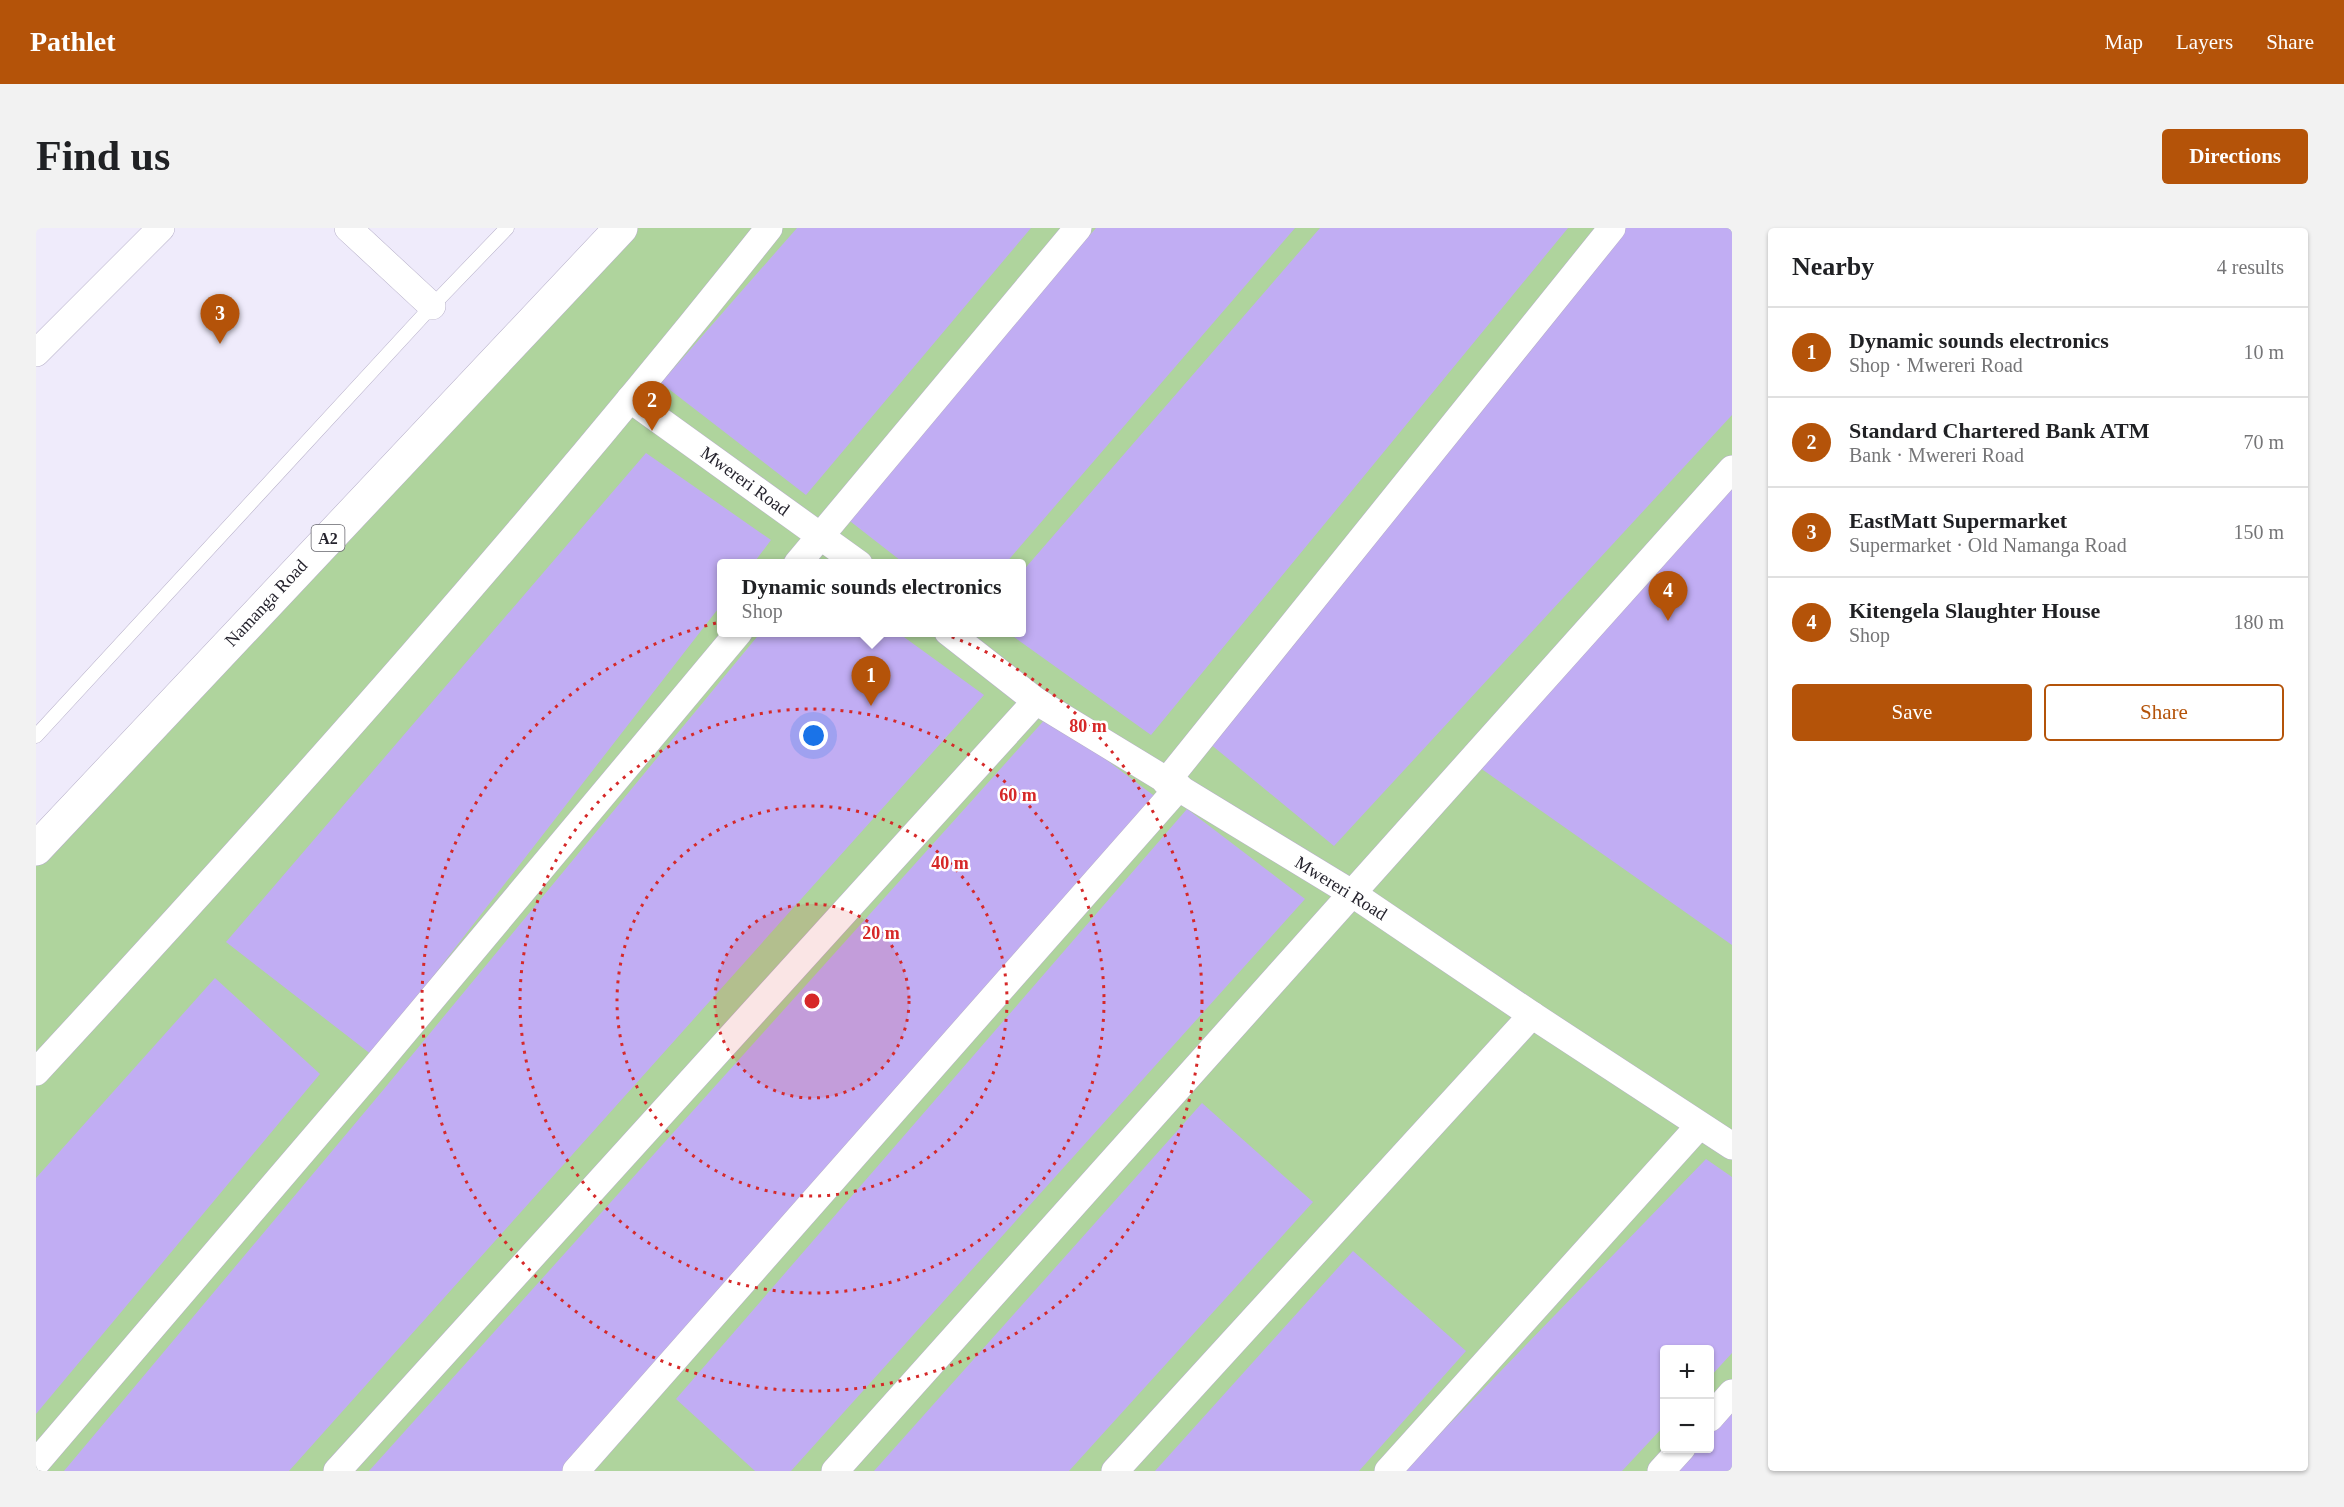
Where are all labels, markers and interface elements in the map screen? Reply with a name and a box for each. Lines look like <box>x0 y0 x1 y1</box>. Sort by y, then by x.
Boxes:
text: Pathlet <box>30 26 116 57</box>
text: Map <box>2105 30 2143 54</box>
text: Layers <box>2176 30 2233 54</box>
text: Share <box>2266 30 2314 54</box>
button: Directions <box>2162 129 2308 184</box>
text: Find us <box>36 133 170 179</box>
text: Nearby <box>1792 252 1874 281</box>
text: 4 results <box>2217 256 2284 278</box>
pin: 3 <box>200 294 240 344</box>
text: Dynamic sounds electronics <box>1849 328 2109 353</box>
text: 1 <box>1807 341 1817 363</box>
text: 10 m <box>2243 341 2284 363</box>
text: Shop · Mwereri Road <box>1849 354 2023 376</box>
pin: 2 <box>632 382 672 431</box>
text: Standard Chartered Bank ATM <box>1849 418 2150 443</box>
text: 2 <box>1807 431 1817 453</box>
text: 70 m <box>2243 431 2284 453</box>
street label: Mwereri Road <box>697 442 793 520</box>
text: Bank · Mwereri Road <box>1849 444 2024 466</box>
text: EastMatt Supermarket <box>1849 508 2067 533</box>
text: 3 <box>1807 521 1817 543</box>
text: 150 m <box>2233 521 2284 543</box>
road number: A2 <box>312 525 344 551</box>
text: Supermarket · Old Namanga Road <box>1849 534 2127 556</box>
street label: Namanga Road <box>221 555 311 651</box>
popup <box>717 559 1026 637</box>
pin: 4 <box>1648 572 1688 621</box>
text: Dynamic sounds electronics <box>742 574 1001 599</box>
text: Kitengela Slaughter House <box>1849 598 2100 623</box>
text: Shop <box>742 600 783 622</box>
text: 4 <box>1807 611 1817 633</box>
text: 180 m <box>2233 611 2284 633</box>
text: Shop <box>1849 624 1890 646</box>
pin: 1 <box>852 656 890 706</box>
button: Save <box>1792 684 2032 741</box>
button: Share <box>2044 684 2284 741</box>
text: 80 m <box>1069 716 1107 736</box>
your location <box>799 721 828 750</box>
text: 60 m <box>999 785 1037 805</box>
street label: Mwereri Road <box>1291 852 1391 924</box>
text: 40 m <box>931 853 969 873</box>
text: 20 m <box>862 923 900 943</box>
centre of rings <box>802 991 822 1011</box>
map controls <box>1660 1345 1714 1453</box>
button: + <box>1660 1345 1714 1399</box>
button: − <box>1660 1399 1714 1453</box>

